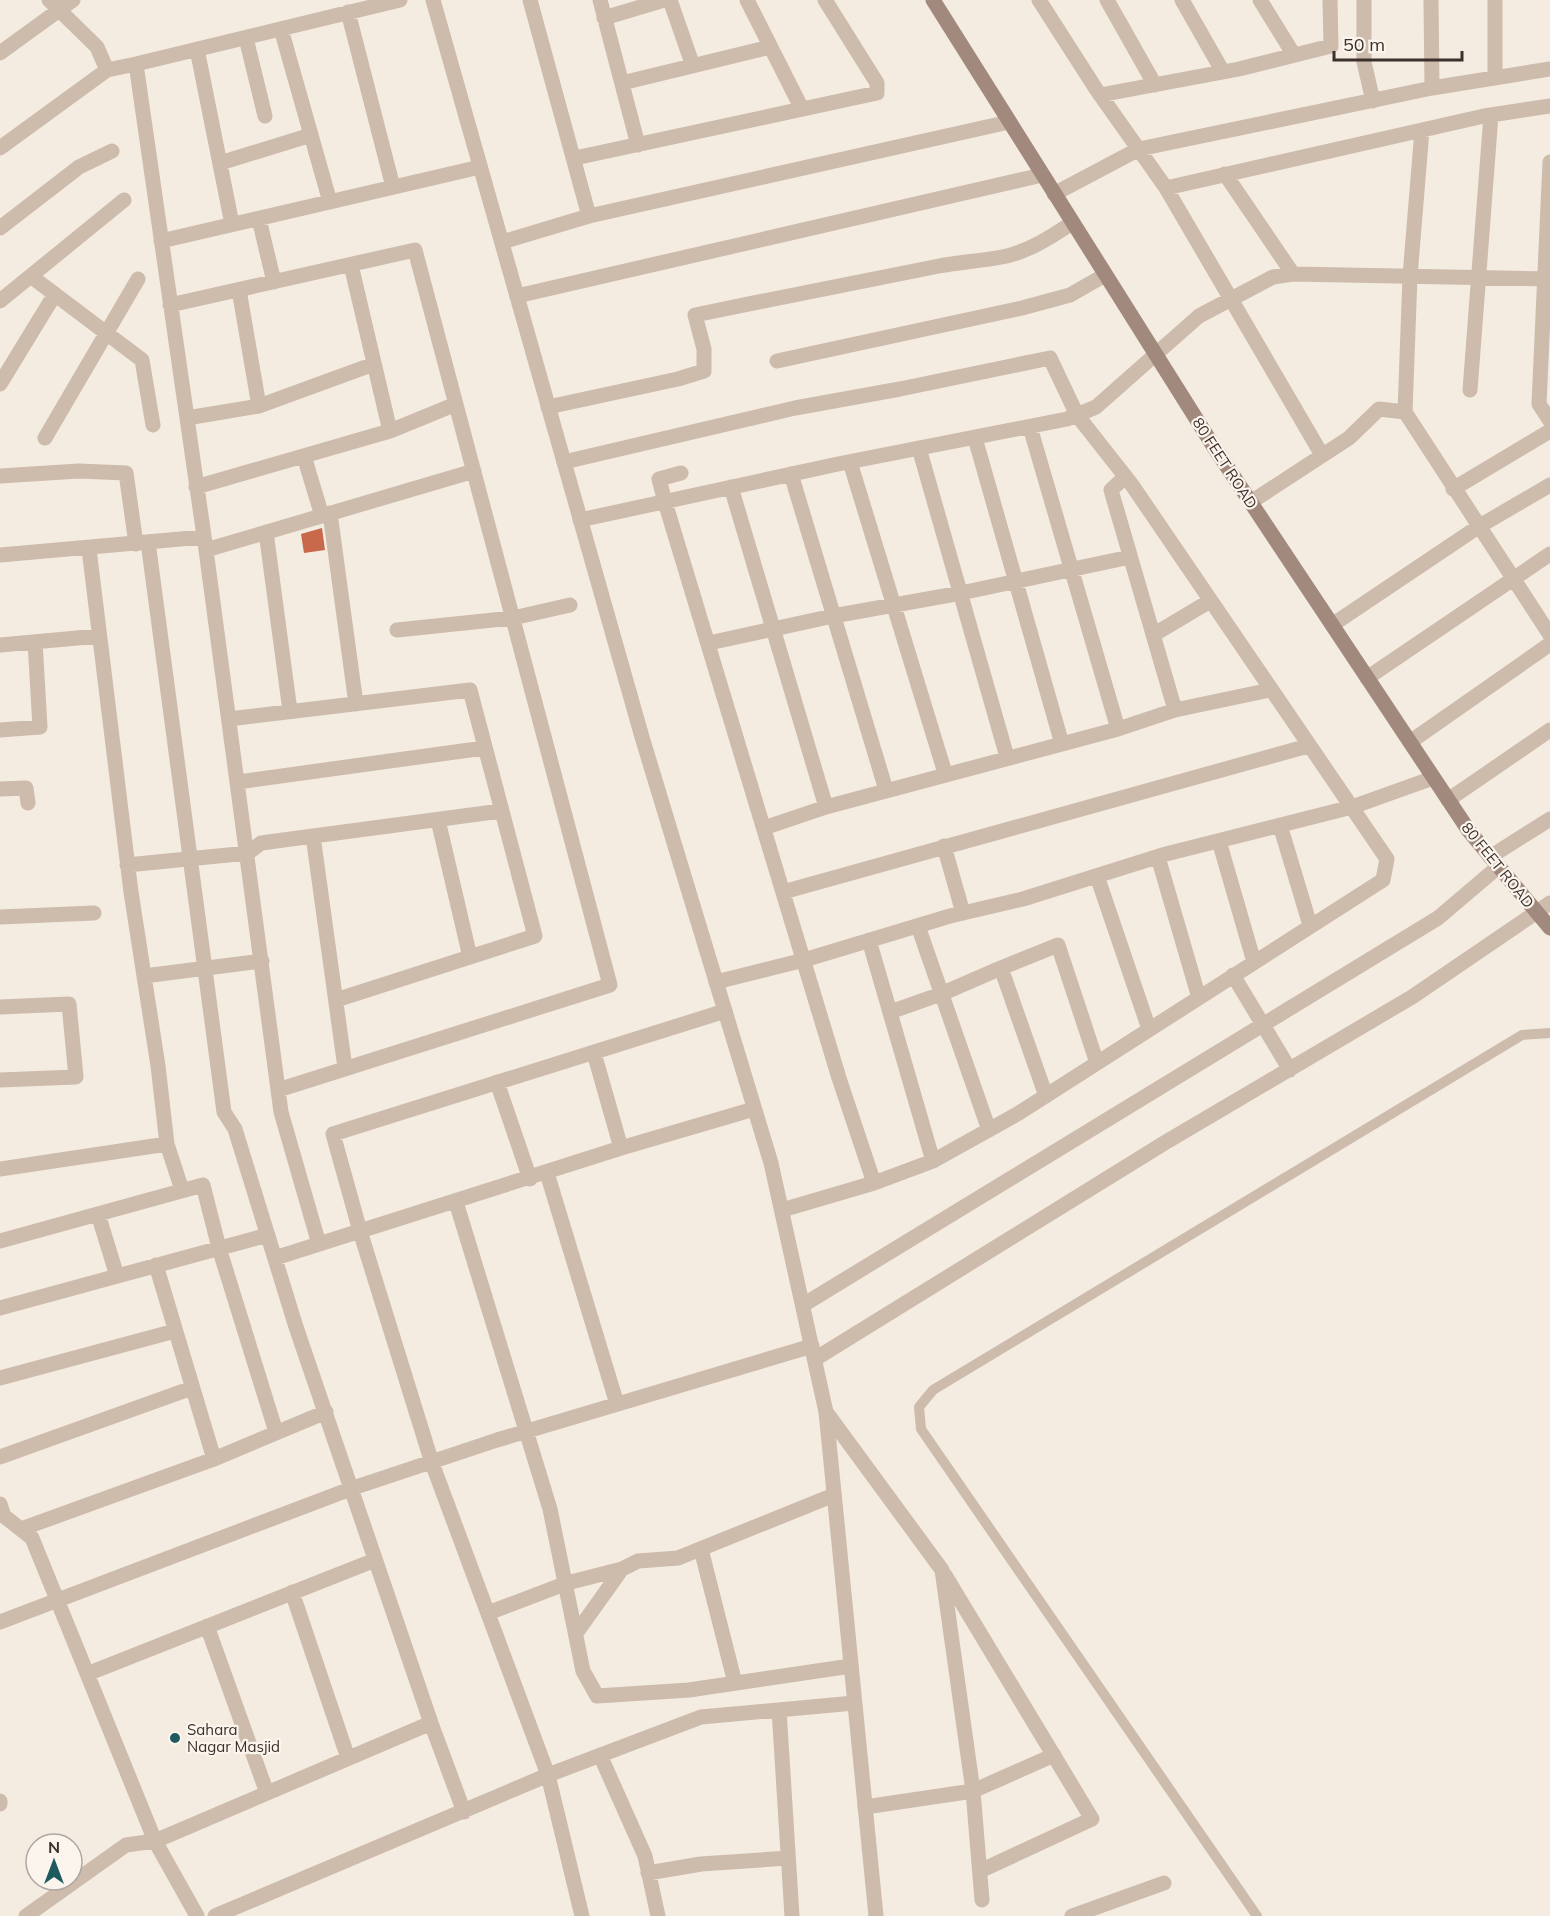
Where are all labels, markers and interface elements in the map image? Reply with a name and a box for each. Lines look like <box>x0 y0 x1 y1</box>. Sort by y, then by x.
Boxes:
scale bar <box>1334 24 1462 62</box>
text: 50 m <box>1343 33 1385 56</box>
street label: 80 FEET ROAD <box>1189 414 1261 512</box>
street label: 80 FEET ROAD <box>1458 818 1538 912</box>
place label: Sahara Nagar Masjid <box>187 1720 280 1756</box>
marker: Sahara Nagar Masjid <box>168 1731 182 1745</box>
north arrow <box>24 1832 84 1892</box>
text: N <box>48 1837 60 1857</box>

